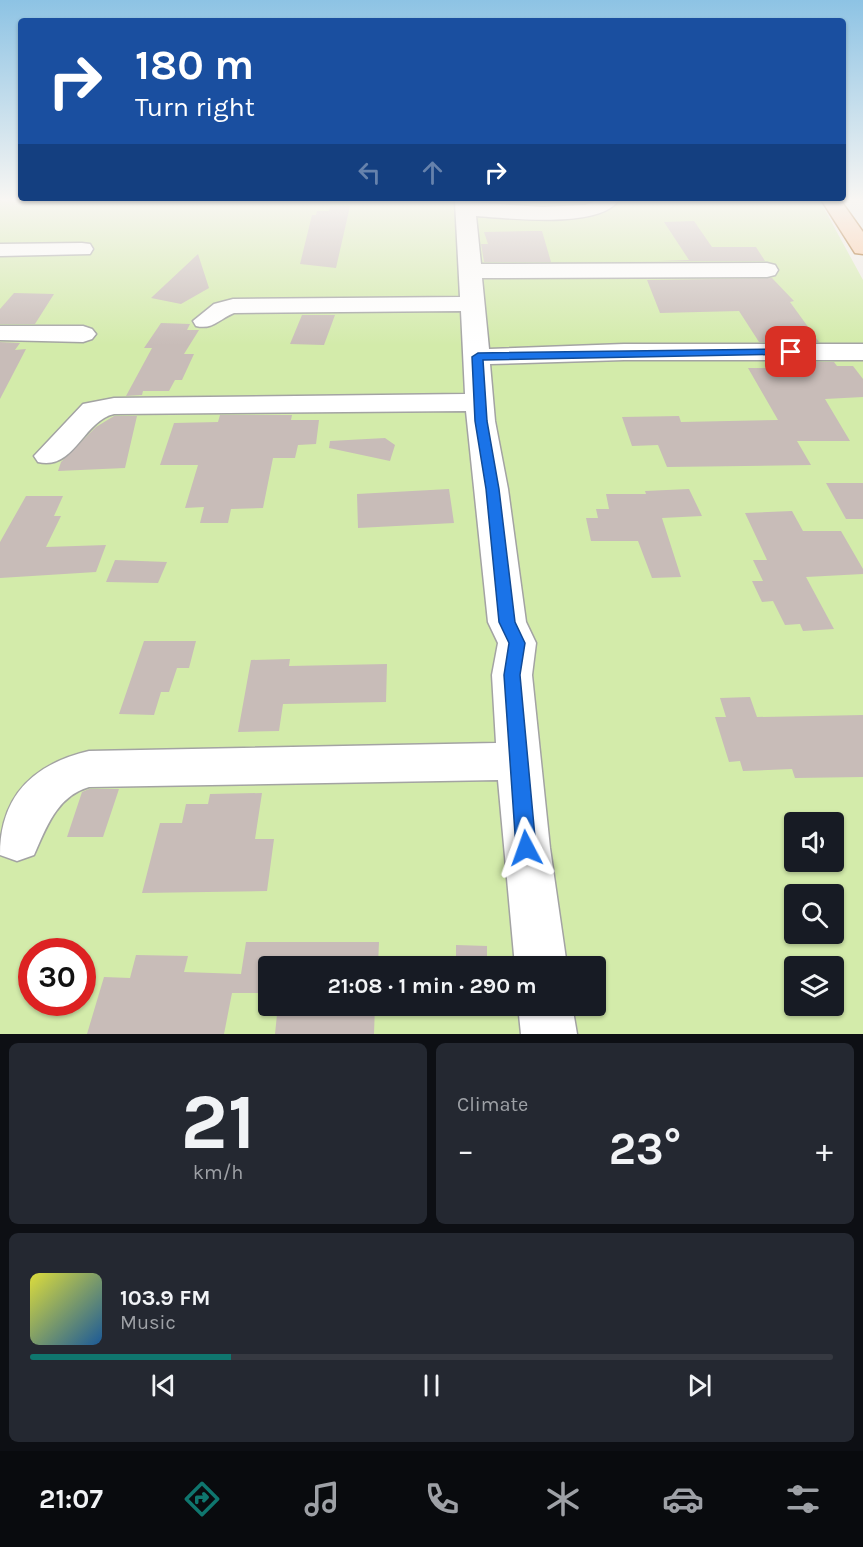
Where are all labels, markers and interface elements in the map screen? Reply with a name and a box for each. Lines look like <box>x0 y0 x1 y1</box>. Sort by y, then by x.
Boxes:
text: 180 m <box>135 40 254 90</box>
icon: right <box>36 42 114 120</box>
text: Turn right <box>135 91 255 123</box>
icon: left <box>353 156 386 189</box>
icon: ahead <box>416 156 449 189</box>
icon: right <box>479 156 512 189</box>
pin <box>765 326 816 377</box>
icon: arrive <box>774 335 807 368</box>
map controls <box>784 812 844 1016</box>
button: sound <box>784 812 844 872</box>
position arrow <box>494 816 558 880</box>
button: search <box>784 884 844 944</box>
speed limit sign: 30 <box>18 938 96 1016</box>
button: layers <box>784 956 844 1016</box>
text: 21:08 · 1 min · 290 m <box>327 973 537 999</box>
text: 21 <box>181 1076 256 1168</box>
text: Climate <box>457 1093 528 1116</box>
text: 23° <box>609 1123 681 1175</box>
text: − <box>457 1131 474 1169</box>
text: + <box>816 1131 833 1169</box>
text: km/h <box>193 1161 243 1184</box>
text: 103.9 FM <box>120 1285 210 1311</box>
text: Music <box>120 1311 176 1334</box>
icon: previous <box>147 1369 180 1402</box>
icon: pause <box>415 1369 448 1402</box>
icon: next <box>683 1369 716 1402</box>
icon: directions <box>181 1478 223 1520</box>
icon: music <box>301 1478 343 1520</box>
icon: phone <box>421 1478 463 1520</box>
icon: climate <box>542 1478 584 1520</box>
icon: car <box>662 1478 704 1520</box>
icon: filters <box>782 1478 824 1520</box>
text: 21:07 <box>39 1483 103 1515</box>

